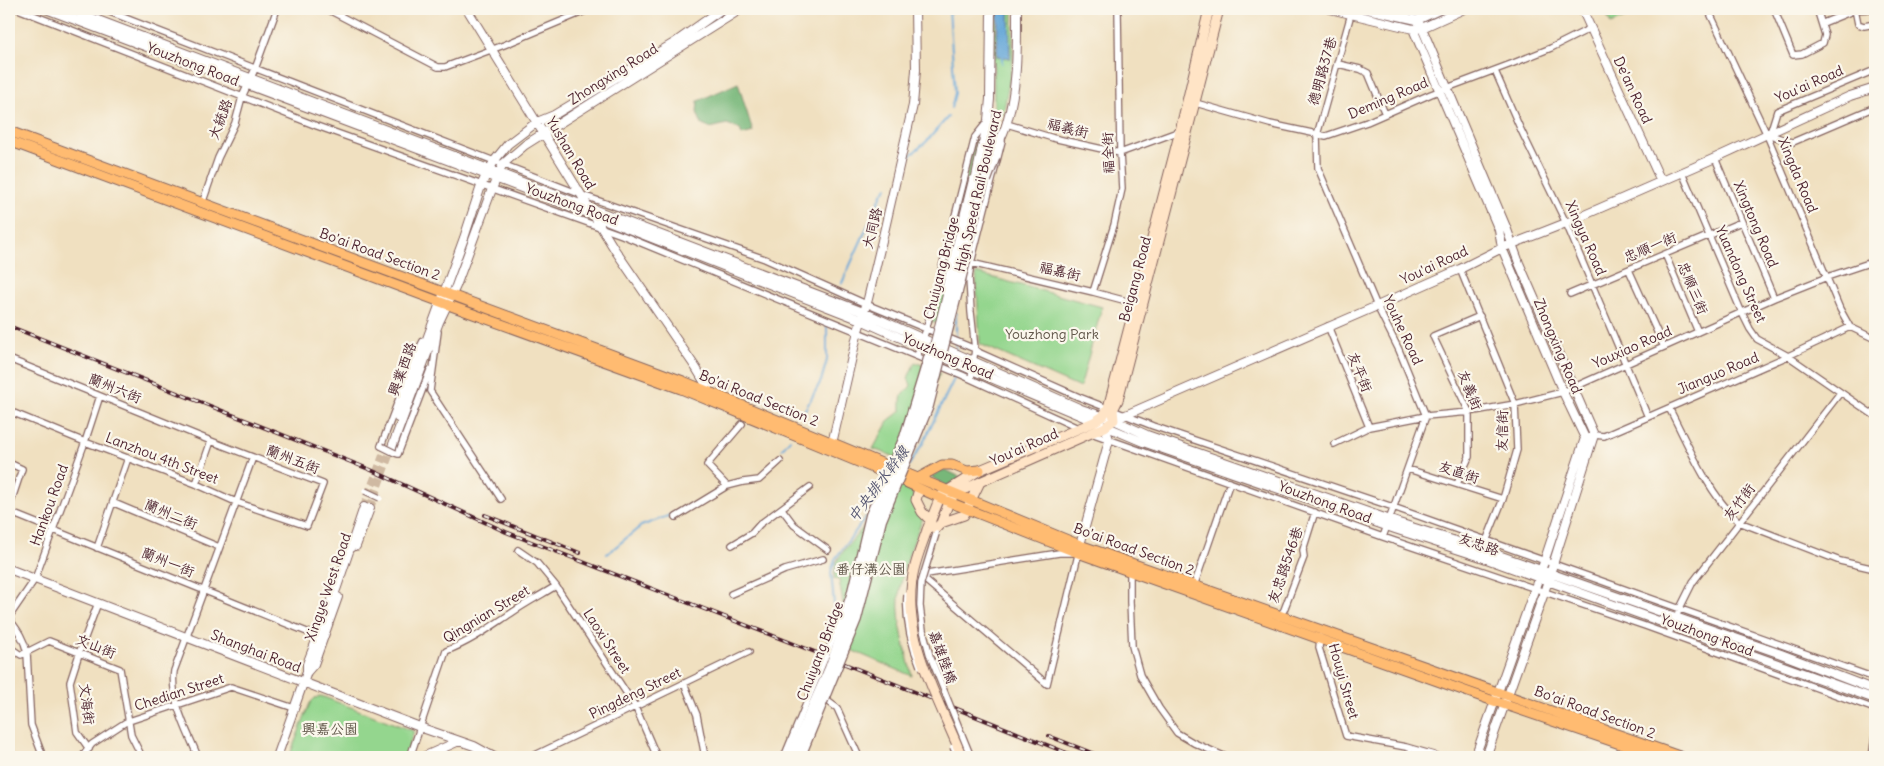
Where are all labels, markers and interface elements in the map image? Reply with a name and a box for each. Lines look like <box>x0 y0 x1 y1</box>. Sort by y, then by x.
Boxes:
street label: 德明路37巷 <box>1304 34 1341 108</box>
street label: Youzhong Road <box>144 38 242 90</box>
street label: Zhongxing Road <box>565 39 661 109</box>
street label: De'an Road <box>1610 53 1656 127</box>
street label: You'ai Road <box>1772 61 1846 107</box>
street label: Deming Road <box>1345 73 1431 123</box>
street label: 大統路 <box>204 96 236 142</box>
street label: High Speed Rail Boulevard <box>951 108 1005 274</box>
street label: Yushan Road <box>542 113 600 193</box>
street label: 福義街 <box>1045 114 1091 142</box>
street label: 福全街 <box>1098 132 1118 174</box>
street label: Xingda Road <box>1774 135 1822 215</box>
street label: Xingtong Road <box>1730 178 1782 270</box>
street label: Youzhong Road <box>523 179 621 229</box>
street label: Xingya Road <box>1562 198 1610 278</box>
street label: 大同路 <box>858 205 886 251</box>
street label: Chuiyang Bridge <box>920 215 962 321</box>
street label: Yuandong Street <box>1712 223 1770 325</box>
street label: Bo'ai Road Section 2 <box>317 224 443 284</box>
street label: 忠順一街 <box>1621 228 1679 266</box>
street label: Beigang Road <box>1115 234 1155 324</box>
street label: You'ai Road <box>1397 242 1471 288</box>
street label: 福嘉街 <box>1038 258 1082 284</box>
street label: 忠順三街 <box>1674 259 1712 317</box>
street label: Youhe Road <box>1379 292 1427 368</box>
street label: Zhongxing Road <box>1530 296 1586 396</box>
street label: Youxiao Road <box>1590 322 1674 372</box>
park label: Youzhong Park <box>1005 325 1099 343</box>
street label: Youzhong Road <box>900 329 996 383</box>
street label: 興業西路 <box>384 340 420 398</box>
street label: Jianguo Road <box>1675 348 1761 398</box>
street label: 友平街 <box>1344 349 1376 395</box>
street label: Bo'ai Road Section 2 <box>697 366 822 430</box>
street label: 友義街 <box>1454 367 1486 413</box>
street label: 蘭州六街 <box>86 369 144 407</box>
street label: 友信街 <box>1493 410 1511 452</box>
street label: You'ai Road <box>987 424 1061 470</box>
street label: Lanzhou 4th Street <box>103 428 221 488</box>
street label: 蘭州五街 <box>264 441 322 477</box>
water label: 中央排水幹線 <box>843 442 913 526</box>
street label: 友直街 <box>1436 457 1482 487</box>
street label: Hankou Road <box>26 462 72 548</box>
street label: Youzhong Road <box>1276 477 1374 527</box>
street label: 友竹街 <box>1719 480 1759 524</box>
street label: 蘭州二街 <box>142 495 200 533</box>
street label: Bo'ai Road Section 2 <box>1071 519 1197 579</box>
street label: 友忠路546巷 <box>1263 523 1307 606</box>
street label: 友忠路 <box>1456 529 1502 559</box>
street label: Xingye West Road <box>301 530 355 644</box>
street label: 蘭州一街 <box>139 543 197 581</box>
park label: 番仔溝公園 <box>836 560 906 578</box>
street label: Qingnian Street <box>440 581 533 647</box>
street label: Chuiyang Bridge <box>793 599 847 703</box>
street label: Laoxi Street <box>579 605 635 677</box>
street label: Youzhong Road <box>1658 610 1756 660</box>
street label: Shanghai Road <box>208 626 304 676</box>
street label: 嘉雄陸橋 <box>925 628 961 686</box>
street label: 文山街 <box>73 630 119 662</box>
street label: Houyi Street <box>1325 641 1363 721</box>
street label: Pingdeng Street <box>586 663 684 723</box>
street label: Chedian Street <box>132 669 226 715</box>
street label: 文海街 <box>76 682 98 726</box>
street label: Bo’ai Road Section 2 <box>1532 682 1658 742</box>
park label: 興嘉公園 <box>302 720 358 738</box>

